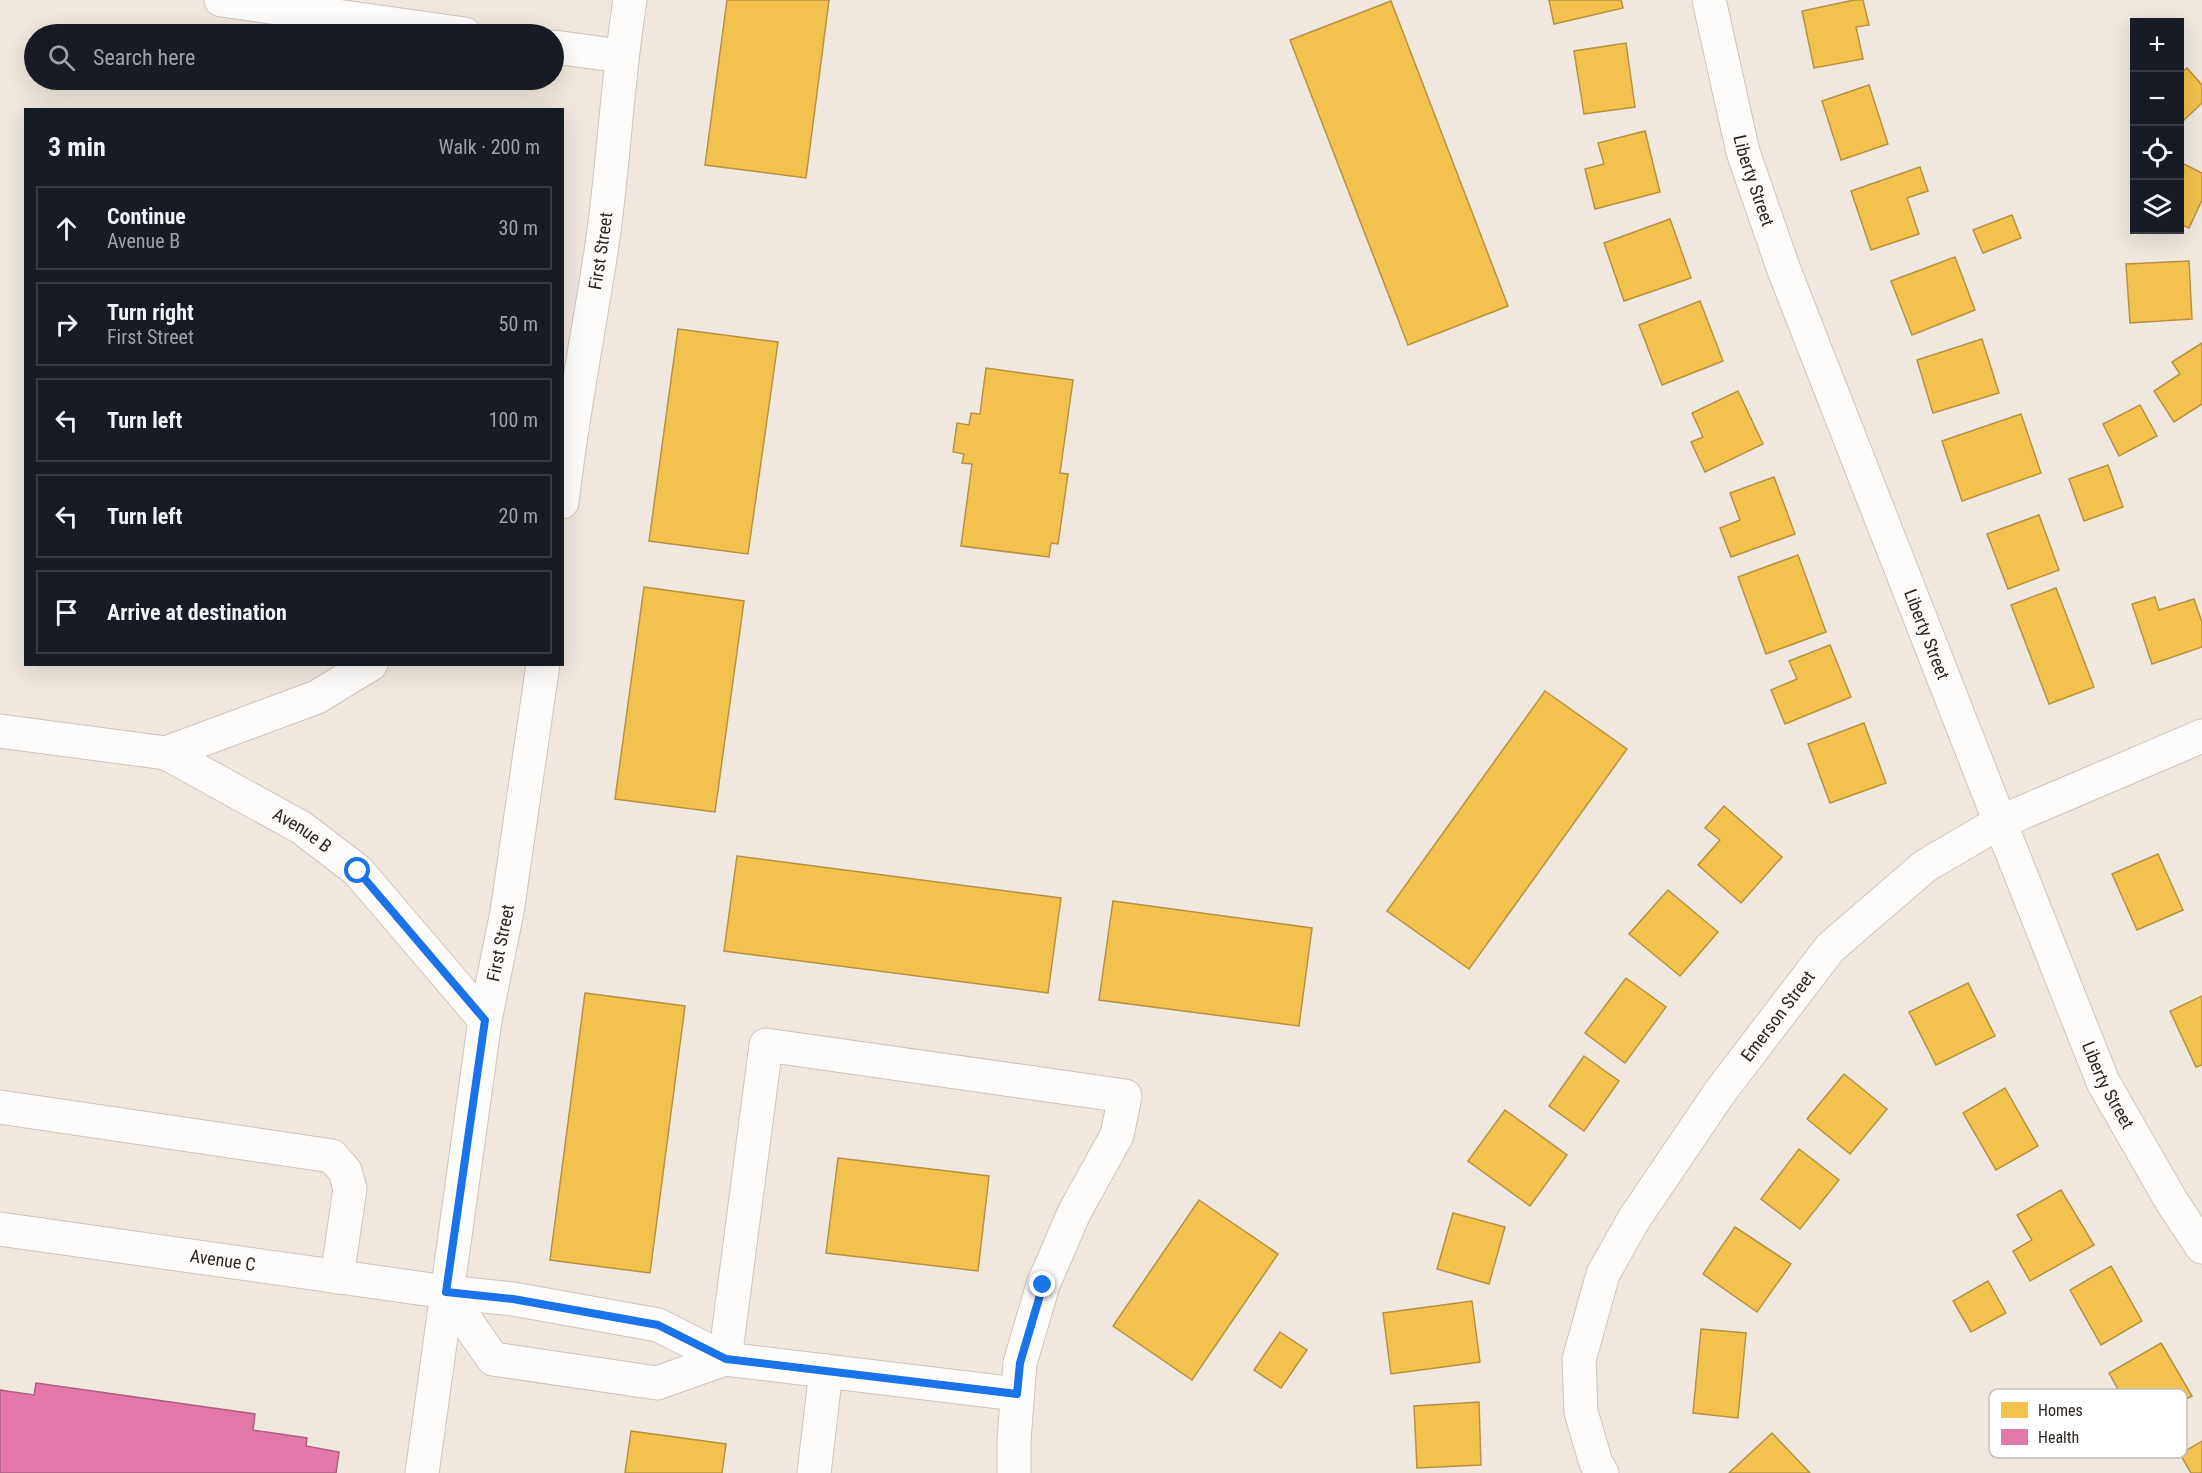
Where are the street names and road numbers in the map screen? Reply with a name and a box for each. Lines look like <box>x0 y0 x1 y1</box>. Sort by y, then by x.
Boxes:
street label: Liberty Street <box>1729 133 1779 229</box>
street label: First Street <box>584 211 616 291</box>
street label: Liberty Street <box>1900 586 1954 682</box>
street label: Avenue B <box>269 803 336 857</box>
street label: First Street <box>482 903 518 983</box>
street label: Emerson Street <box>1736 966 1819 1066</box>
street label: Liberty Street <box>2078 1038 2139 1132</box>
street label: Avenue C <box>189 1245 257 1275</box>

